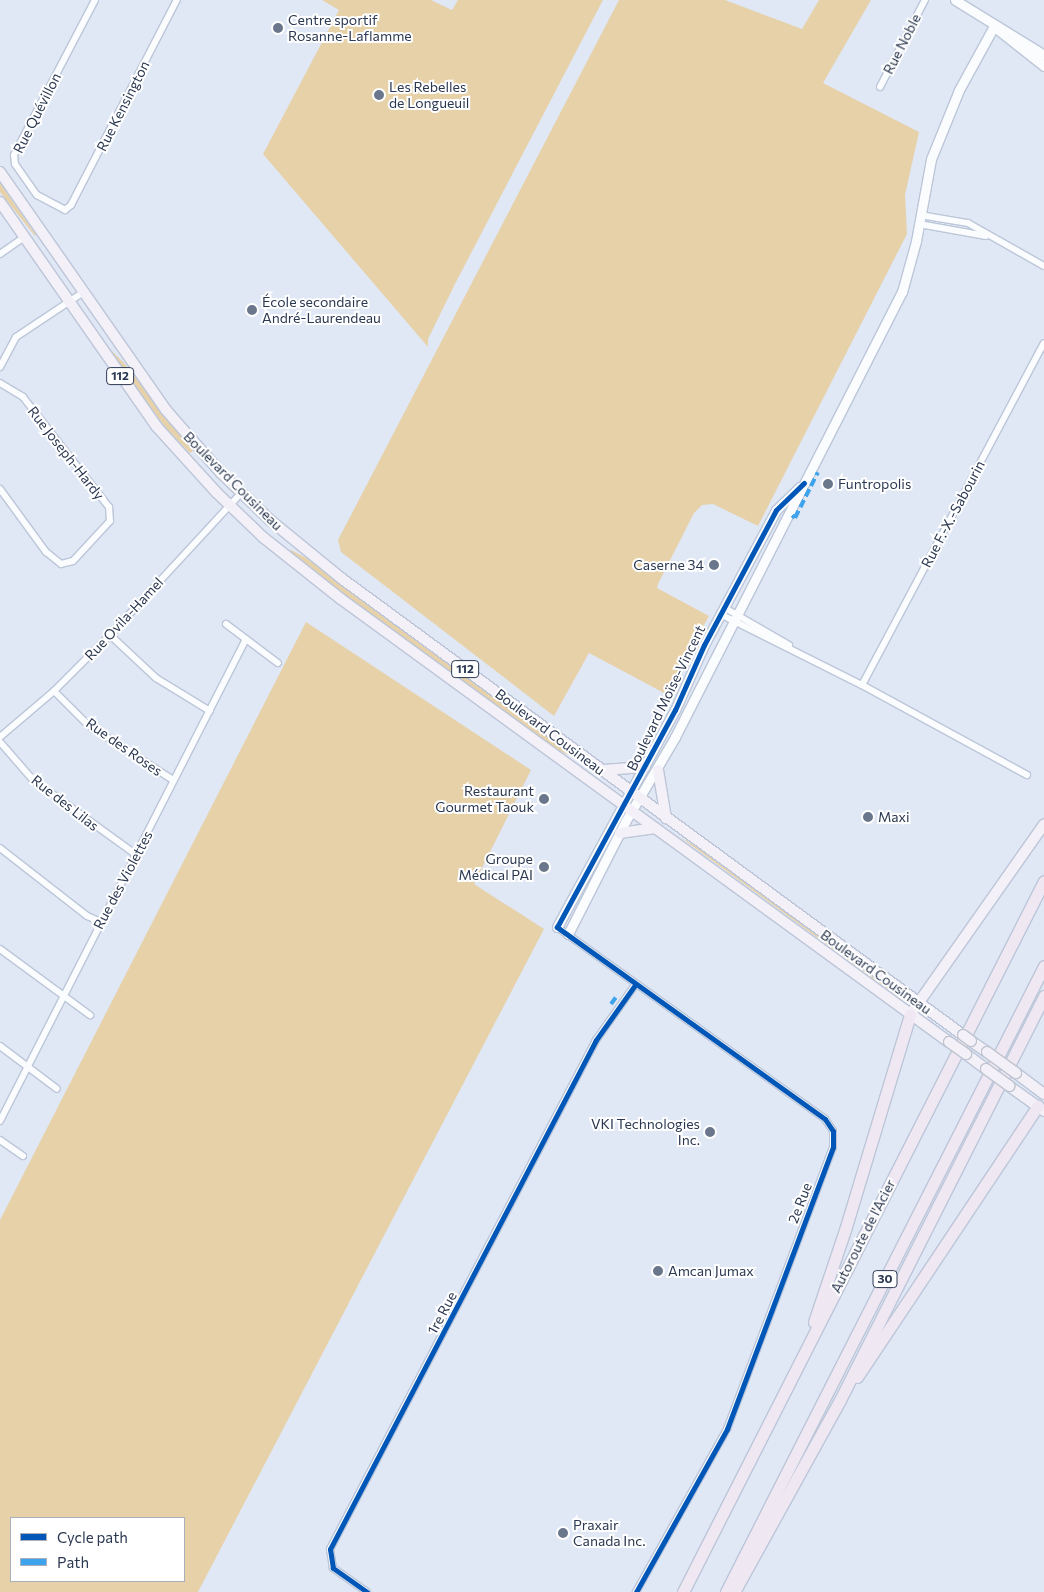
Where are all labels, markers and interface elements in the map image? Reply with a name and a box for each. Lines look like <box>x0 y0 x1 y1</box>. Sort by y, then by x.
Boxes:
street label: Rue Noble <box>880 11 924 77</box>
place label: Centre sportif Rosanne-Laflamme <box>288 12 412 44</box>
marker: Centre sportif Rosanne-Laflamme <box>272 22 284 34</box>
street label: Rue Kensington <box>93 58 153 154</box>
street label: Rue Quévillon <box>10 70 64 156</box>
place label: Les Rebelles de Longueuil <box>389 79 469 111</box>
marker: Les Rebelles de Longueuil <box>373 89 385 101</box>
place label: École secondaire André-Laurendeau <box>262 294 381 326</box>
marker: École secondaire André-Laurendeau <box>246 304 258 316</box>
road number: 112 <box>105 366 135 386</box>
street label: Rue Joseph-Hardy <box>24 403 108 503</box>
street label: Boulevard Cousineau <box>180 428 286 534</box>
street label: Rue F.-X.-Sabourin <box>918 458 988 570</box>
place label: Funtropolis <box>838 476 911 492</box>
marker: Funtropolis <box>822 478 834 490</box>
place label: Caserne 34 <box>633 557 704 573</box>
marker: Caserne 34 <box>708 559 720 571</box>
street label: Rue Ovila-Hamel <box>81 574 167 664</box>
street label: Boulevard Moïse-Vincent <box>623 622 709 774</box>
road number: 112 <box>450 660 480 679</box>
street label: Boulevard Cousineau <box>492 685 608 779</box>
street label: Rue des Roses <box>83 715 165 779</box>
street label: Rue des Lilas <box>28 772 102 834</box>
place label: Restaurant Gourmet Taouk <box>435 783 534 816</box>
marker: Restaurant Gourmet Taouk <box>538 793 550 805</box>
place label: Maxi <box>878 809 910 825</box>
marker: Maxi <box>862 811 874 823</box>
street label: Rue des Violettes <box>90 828 156 932</box>
place label: Groupe Médical PAI <box>458 851 533 884</box>
marker: Groupe Médical PAI <box>537 860 551 874</box>
street label: Boulevard Cousineau <box>817 926 935 1018</box>
place label: VKI Technologies Inc. <box>591 1116 700 1148</box>
marker: VKI Technologies Inc. <box>704 1126 716 1138</box>
street label: Autoroute de l'Acier <box>827 1176 899 1296</box>
street label: 2e Rue <box>785 1180 815 1226</box>
place label: Amcan Jumax <box>668 1263 754 1279</box>
marker: Amcan Jumax <box>652 1265 664 1277</box>
road number: 30 <box>872 1270 898 1288</box>
street label: 1re Rue <box>424 1289 460 1337</box>
legend <box>10 1517 185 1582</box>
place label: Praxair Canada Inc. <box>573 1517 646 1550</box>
marker: Praxair Canada Inc. <box>557 1527 569 1539</box>
text: Cycle path <box>57 1528 128 1546</box>
text: Path <box>57 1553 89 1571</box>

